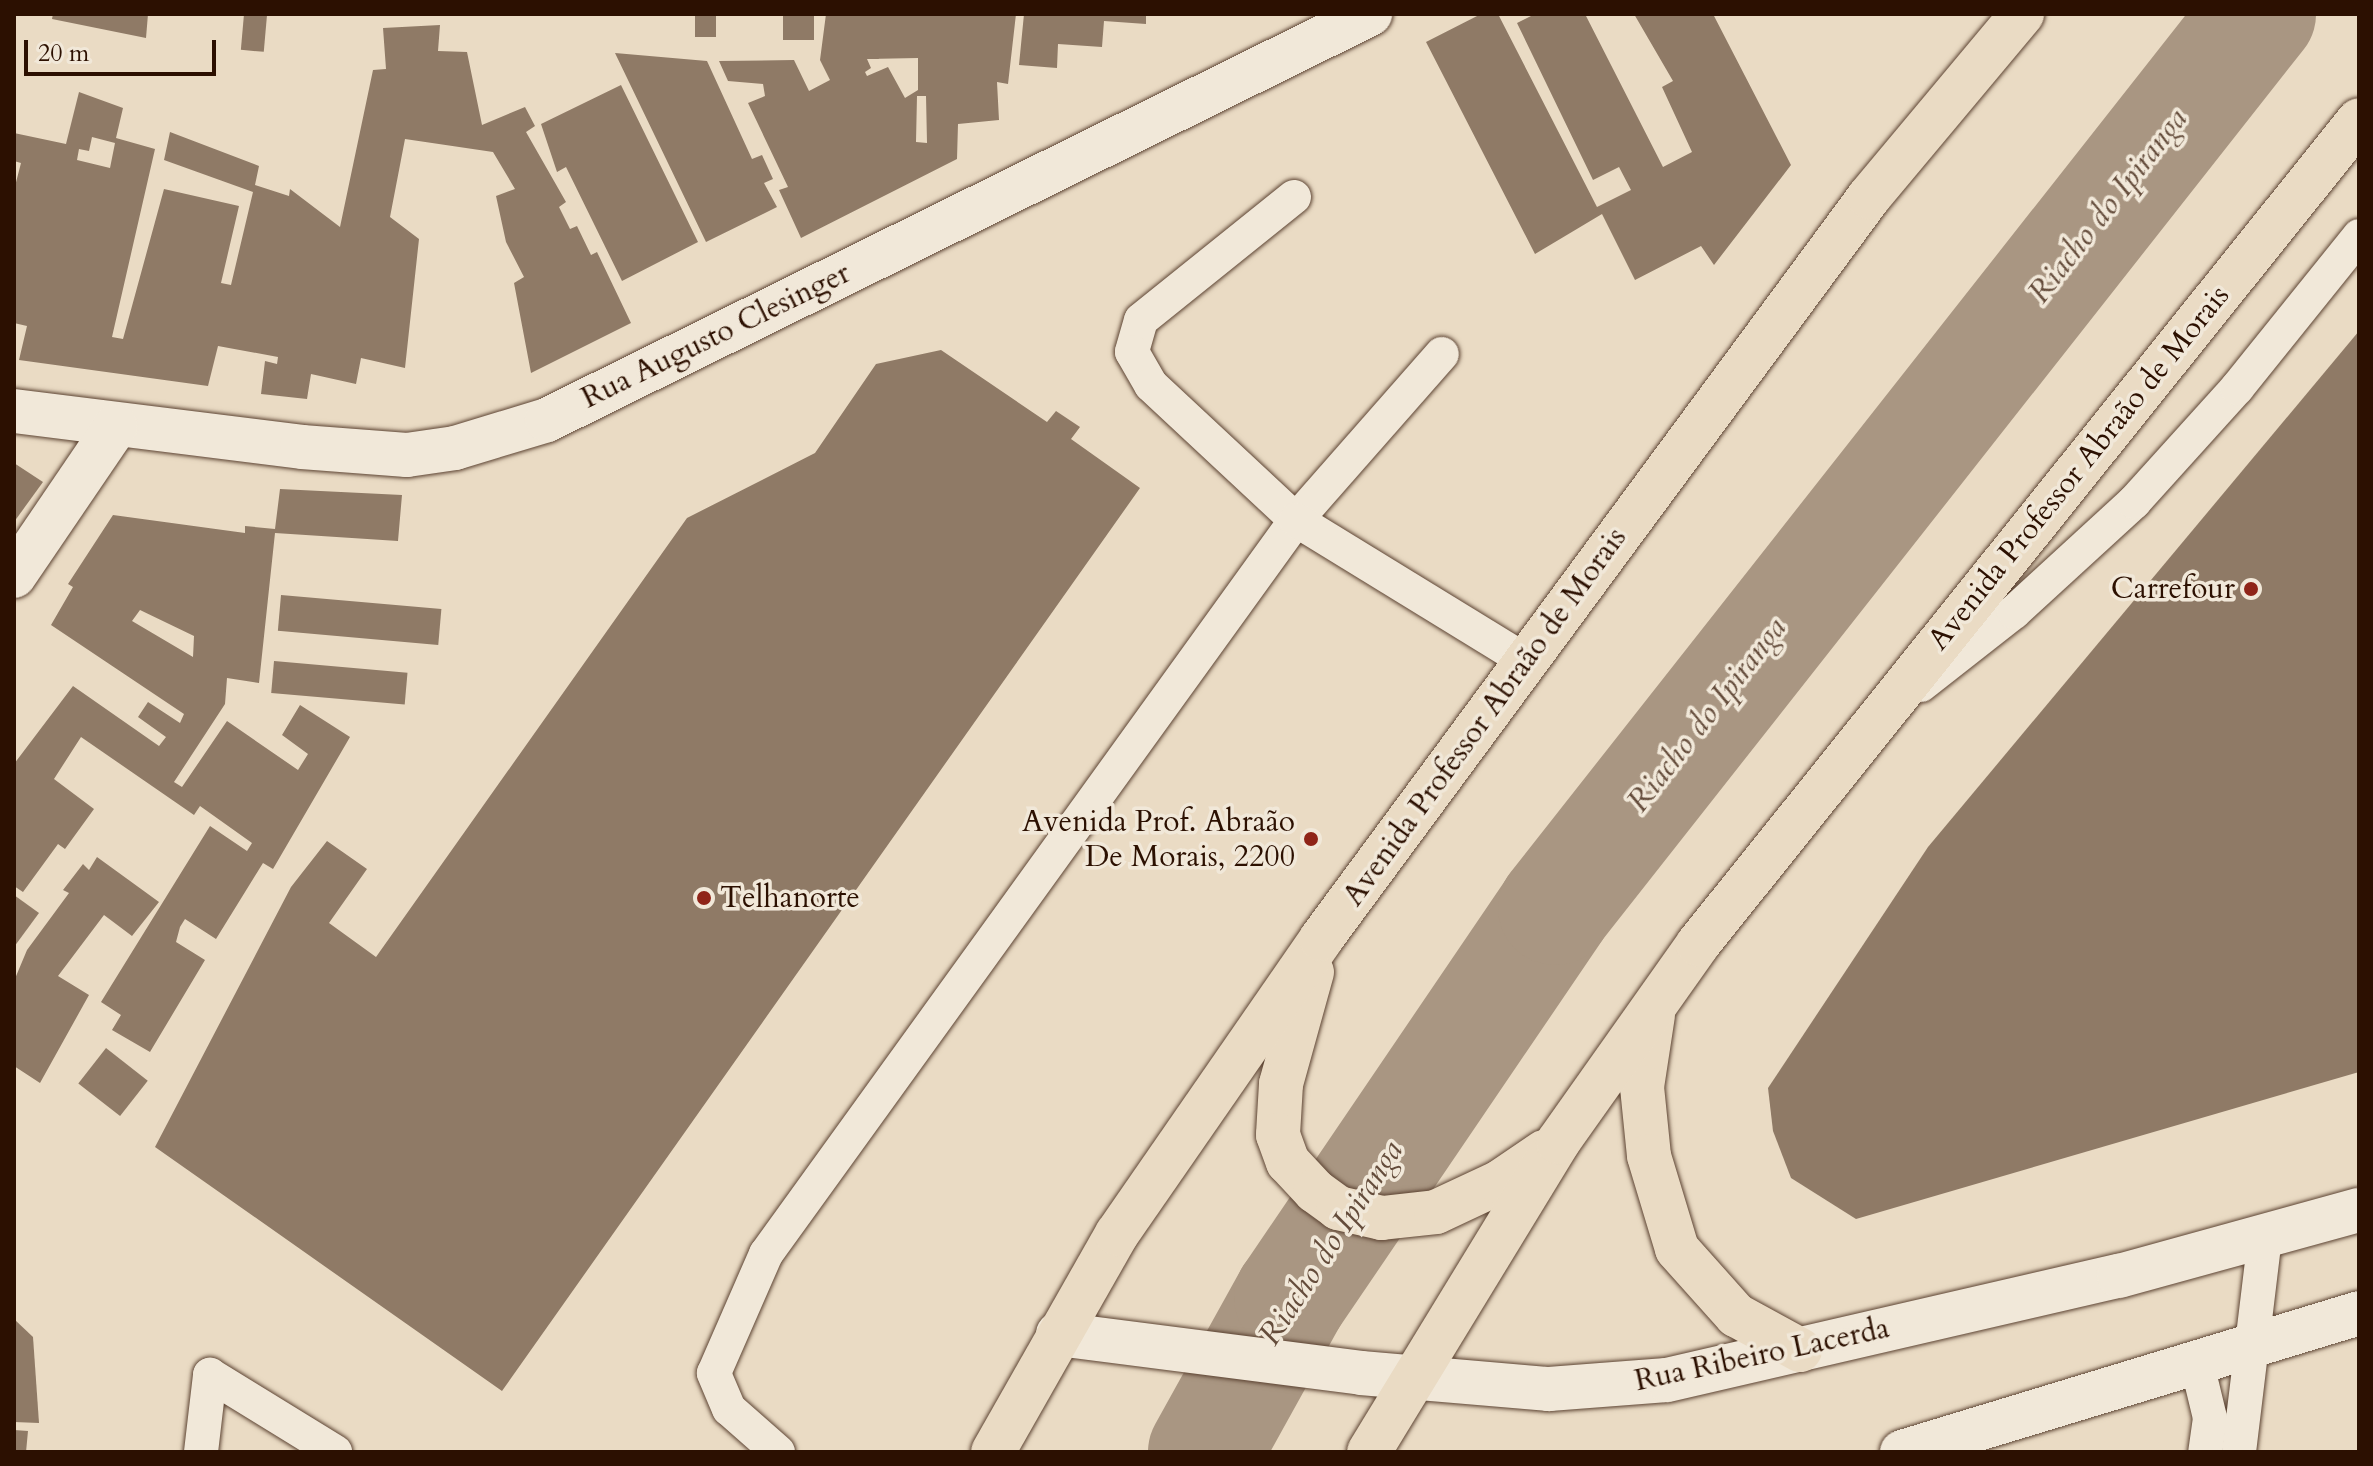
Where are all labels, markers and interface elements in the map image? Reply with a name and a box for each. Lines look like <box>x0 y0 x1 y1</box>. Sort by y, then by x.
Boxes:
scale bar <box>28 24 220 74</box>
text: 20 m <box>38 37 89 70</box>
water label: Riacho do Ipiranga <box>2020 101 2196 311</box>
street label: Rua Augusto Clesinger <box>576 255 856 417</box>
street label: Avenida Professor Abraão de Morais <box>1921 278 2237 658</box>
street label: Avenida Professor Abraão de Morais <box>1336 521 1634 913</box>
place label: Carrefour <box>2111 571 2235 607</box>
marker: Carrefour <box>2242 580 2260 598</box>
water label: Riacho do Ipiranga <box>1619 610 1795 820</box>
place label: Avenida Prof. Abraão De Morais, 2200 <box>1022 804 1295 874</box>
marker: Avenida Prof. Abraão De Morais, 2200 <box>1302 830 1320 848</box>
place label: Telhanorte <box>720 880 860 916</box>
marker: Telhanorte <box>695 889 713 907</box>
water label: Riacho do Ipiranga <box>1251 1133 1411 1353</box>
street label: Rua Ribeiro Lacerda <box>1632 1310 1892 1400</box>

